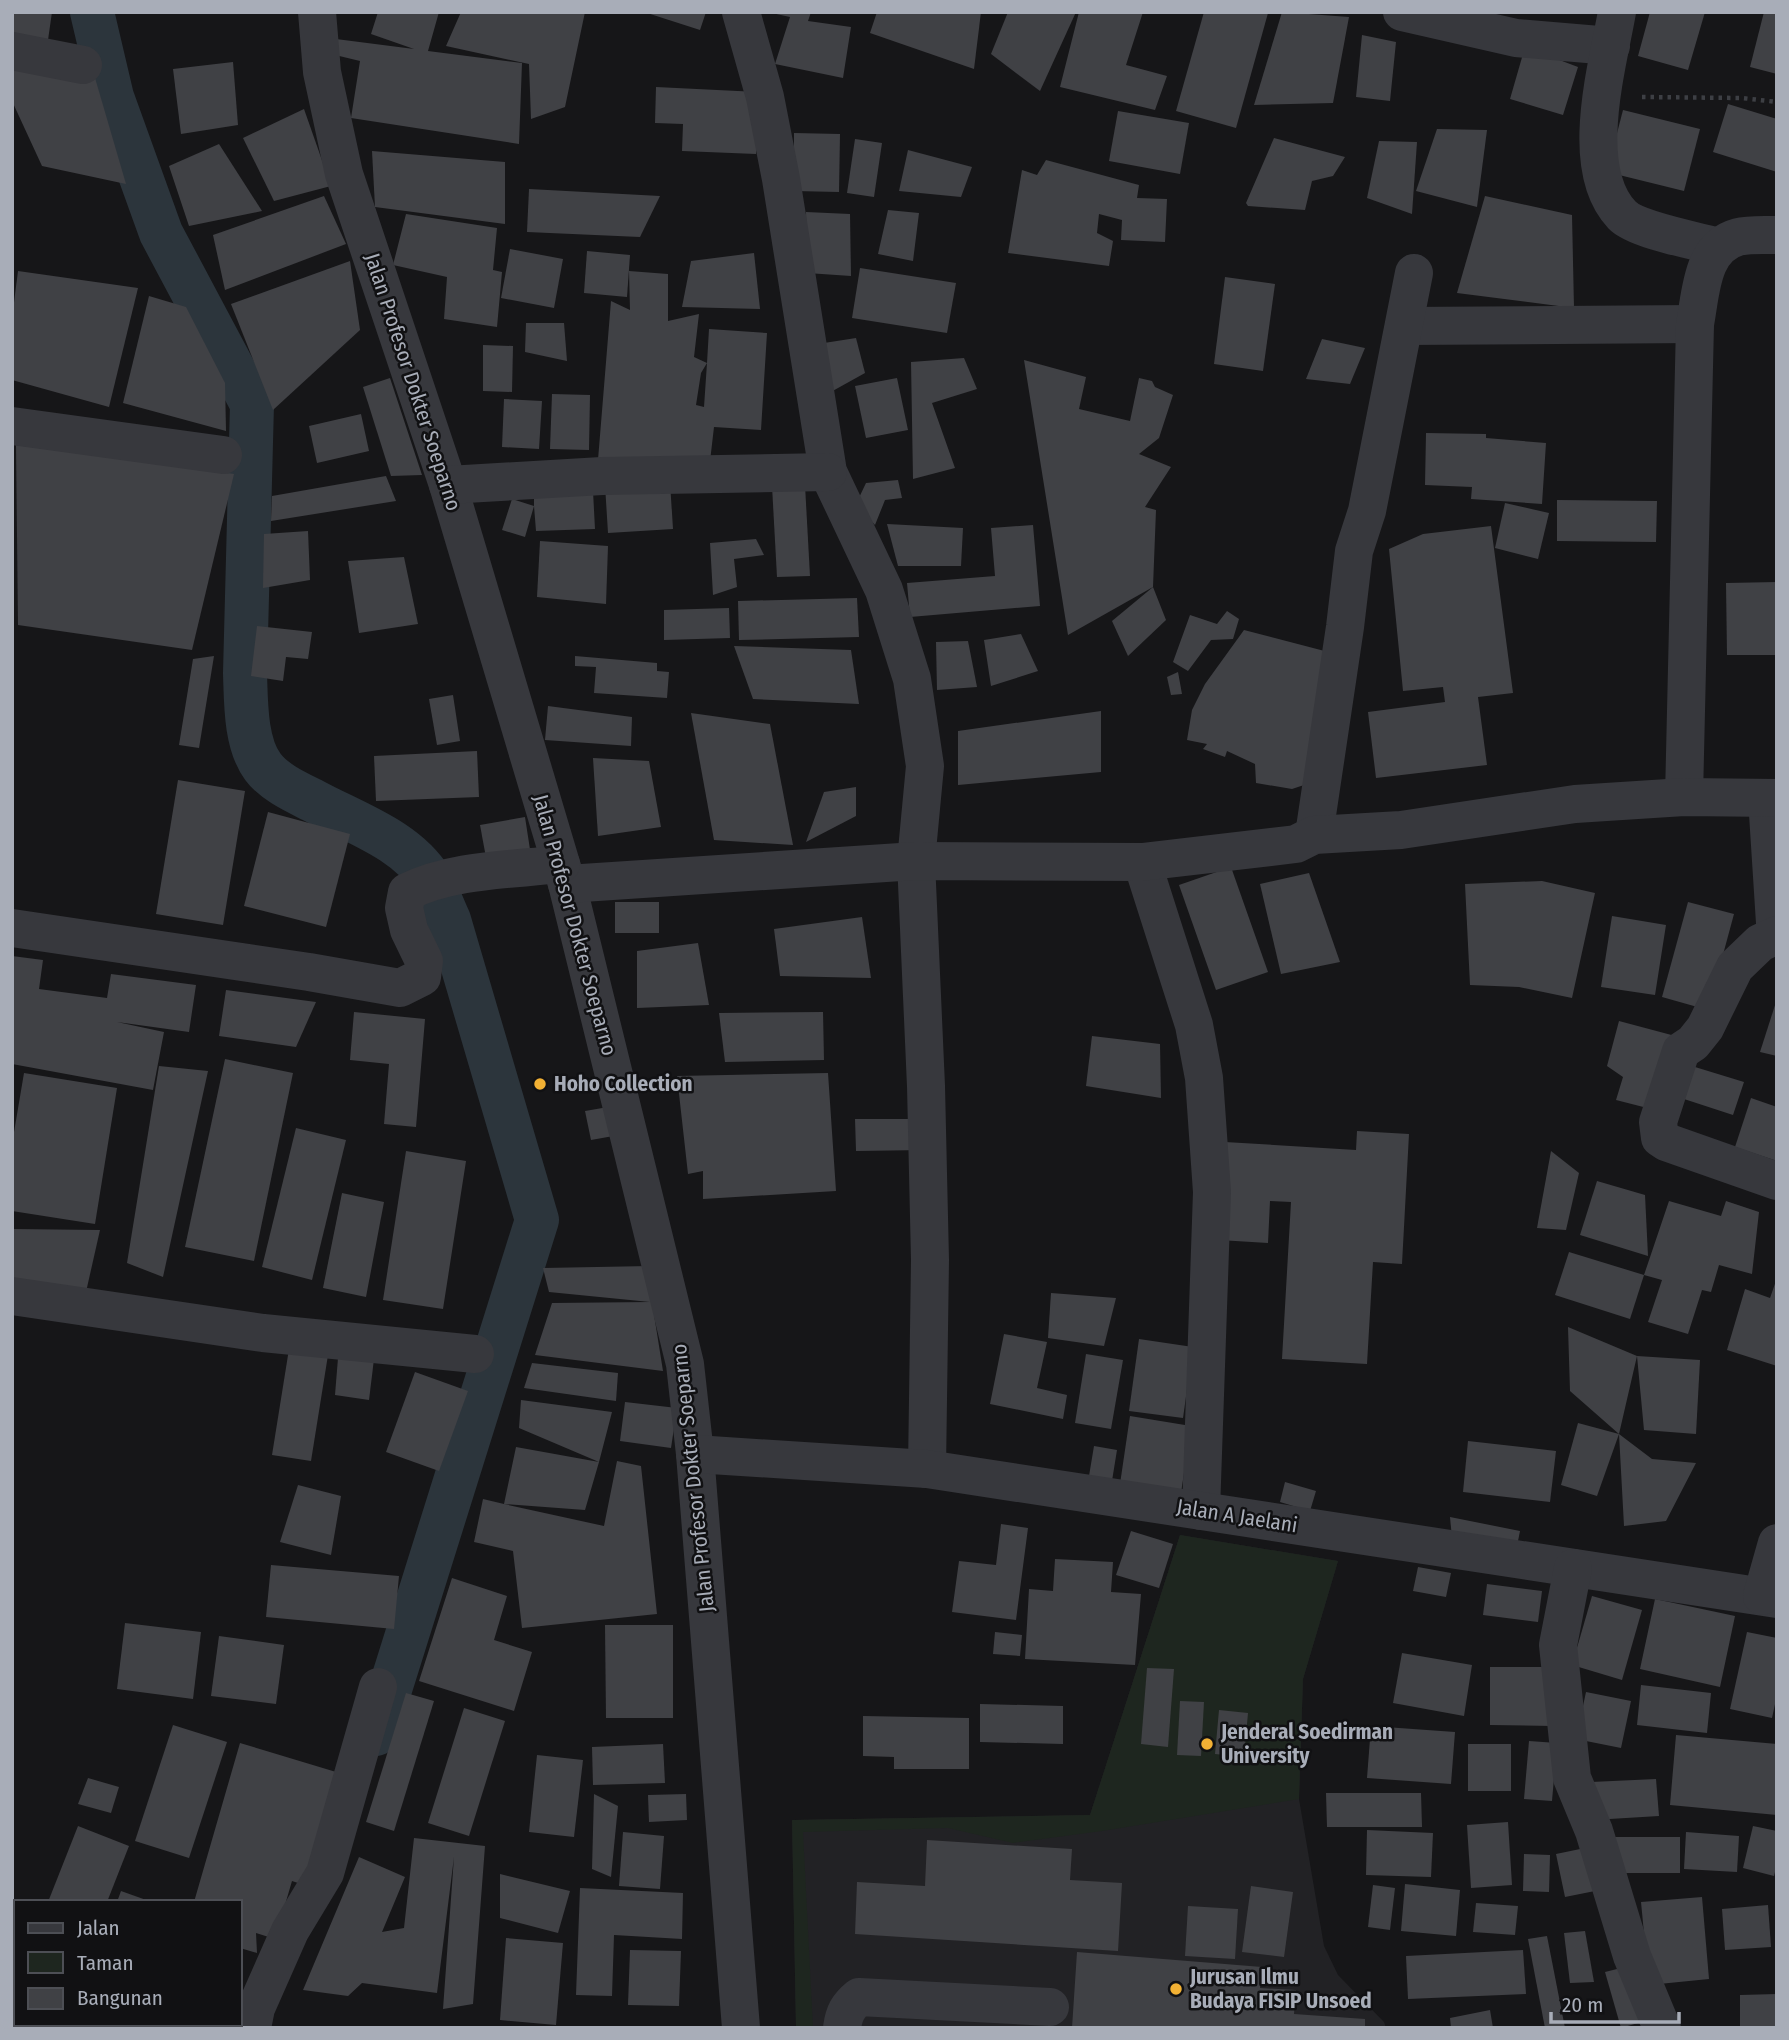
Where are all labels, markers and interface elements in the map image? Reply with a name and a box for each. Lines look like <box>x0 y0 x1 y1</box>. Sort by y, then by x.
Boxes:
street label: Jalan Profesor Dokter Soeparno <box>359 250 467 514</box>
street label: Jalan Profesor Dokter Soeparno <box>528 791 622 1059</box>
place label: Hoho Collection <box>554 1071 692 1097</box>
marker: Hoho Collection <box>532 1076 548 1092</box>
street label: Jalan Profesor Dokter Soeparno <box>666 1343 720 1613</box>
street label: Jalan A Jaelani <box>1175 1494 1299 1538</box>
place label: Jenderal Soedirman University <box>1220 1719 1393 1769</box>
marker: Jenderal Soedirman University <box>1199 1736 1215 1752</box>
legend <box>14 1900 242 2026</box>
text: Jalan <box>77 1915 120 1941</box>
text: Taman <box>77 1950 133 1976</box>
place label: Jurusan Ilmu Budaya FISIP Unsoed <box>1189 1964 1372 2014</box>
scale bar <box>1551 1980 1679 2024</box>
marker: Jurusan Ilmu Budaya FISIP Unsoed <box>1168 1981 1184 1997</box>
text: Bangunan <box>77 1985 163 2011</box>
text: 20 m <box>1562 1992 1603 2018</box>

